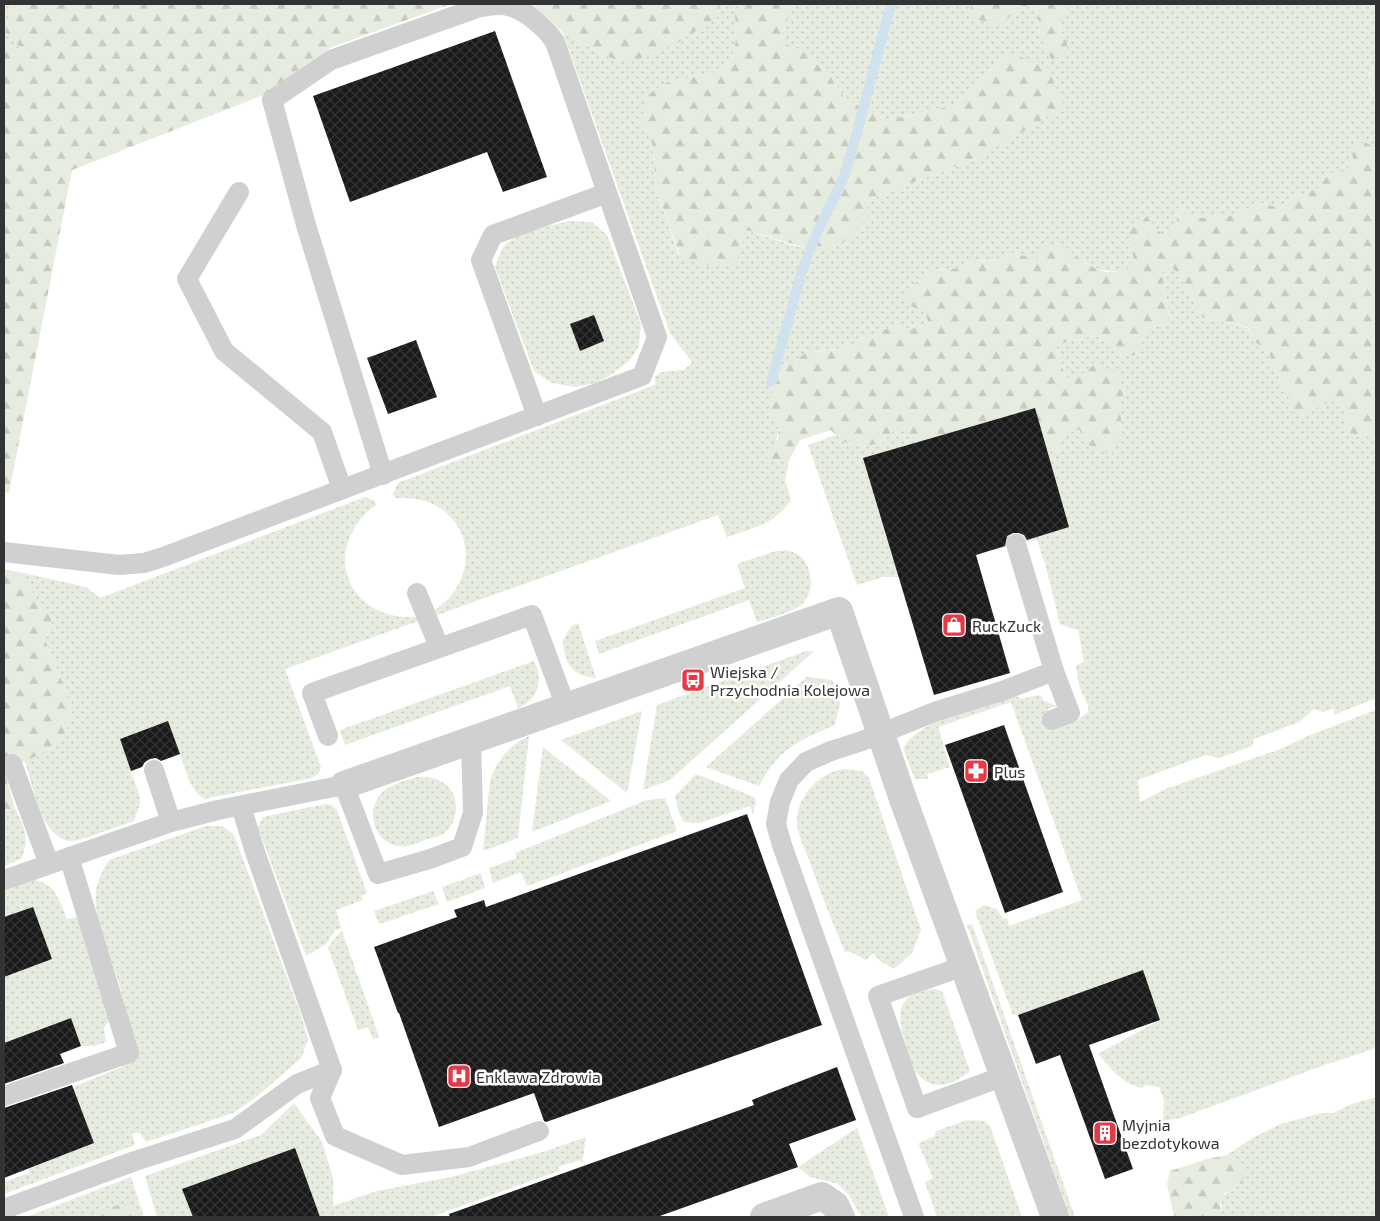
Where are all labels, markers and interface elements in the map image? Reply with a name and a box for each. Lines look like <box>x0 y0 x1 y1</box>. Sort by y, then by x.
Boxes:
shop icon: RuckZuck <box>941 612 967 638</box>
place label: RuckZuck <box>972 616 1041 635</box>
place label: Wiejska / Przychodnia Kolejowa <box>710 662 870 700</box>
bus stop icon: Wiejska / Przychodnia Kolejowa <box>680 667 706 693</box>
pharmacy icon: Plus <box>963 758 989 784</box>
place label: Plus <box>994 762 1025 781</box>
hospital icon: Enklawa Zdrowia <box>446 1063 472 1089</box>
place label: Enklawa Zdrowia <box>476 1067 601 1086</box>
place label: Myjnia bezdotykowa <box>1122 1115 1220 1152</box>
building icon: Myjnia bezdotykowa <box>1092 1120 1118 1146</box>

